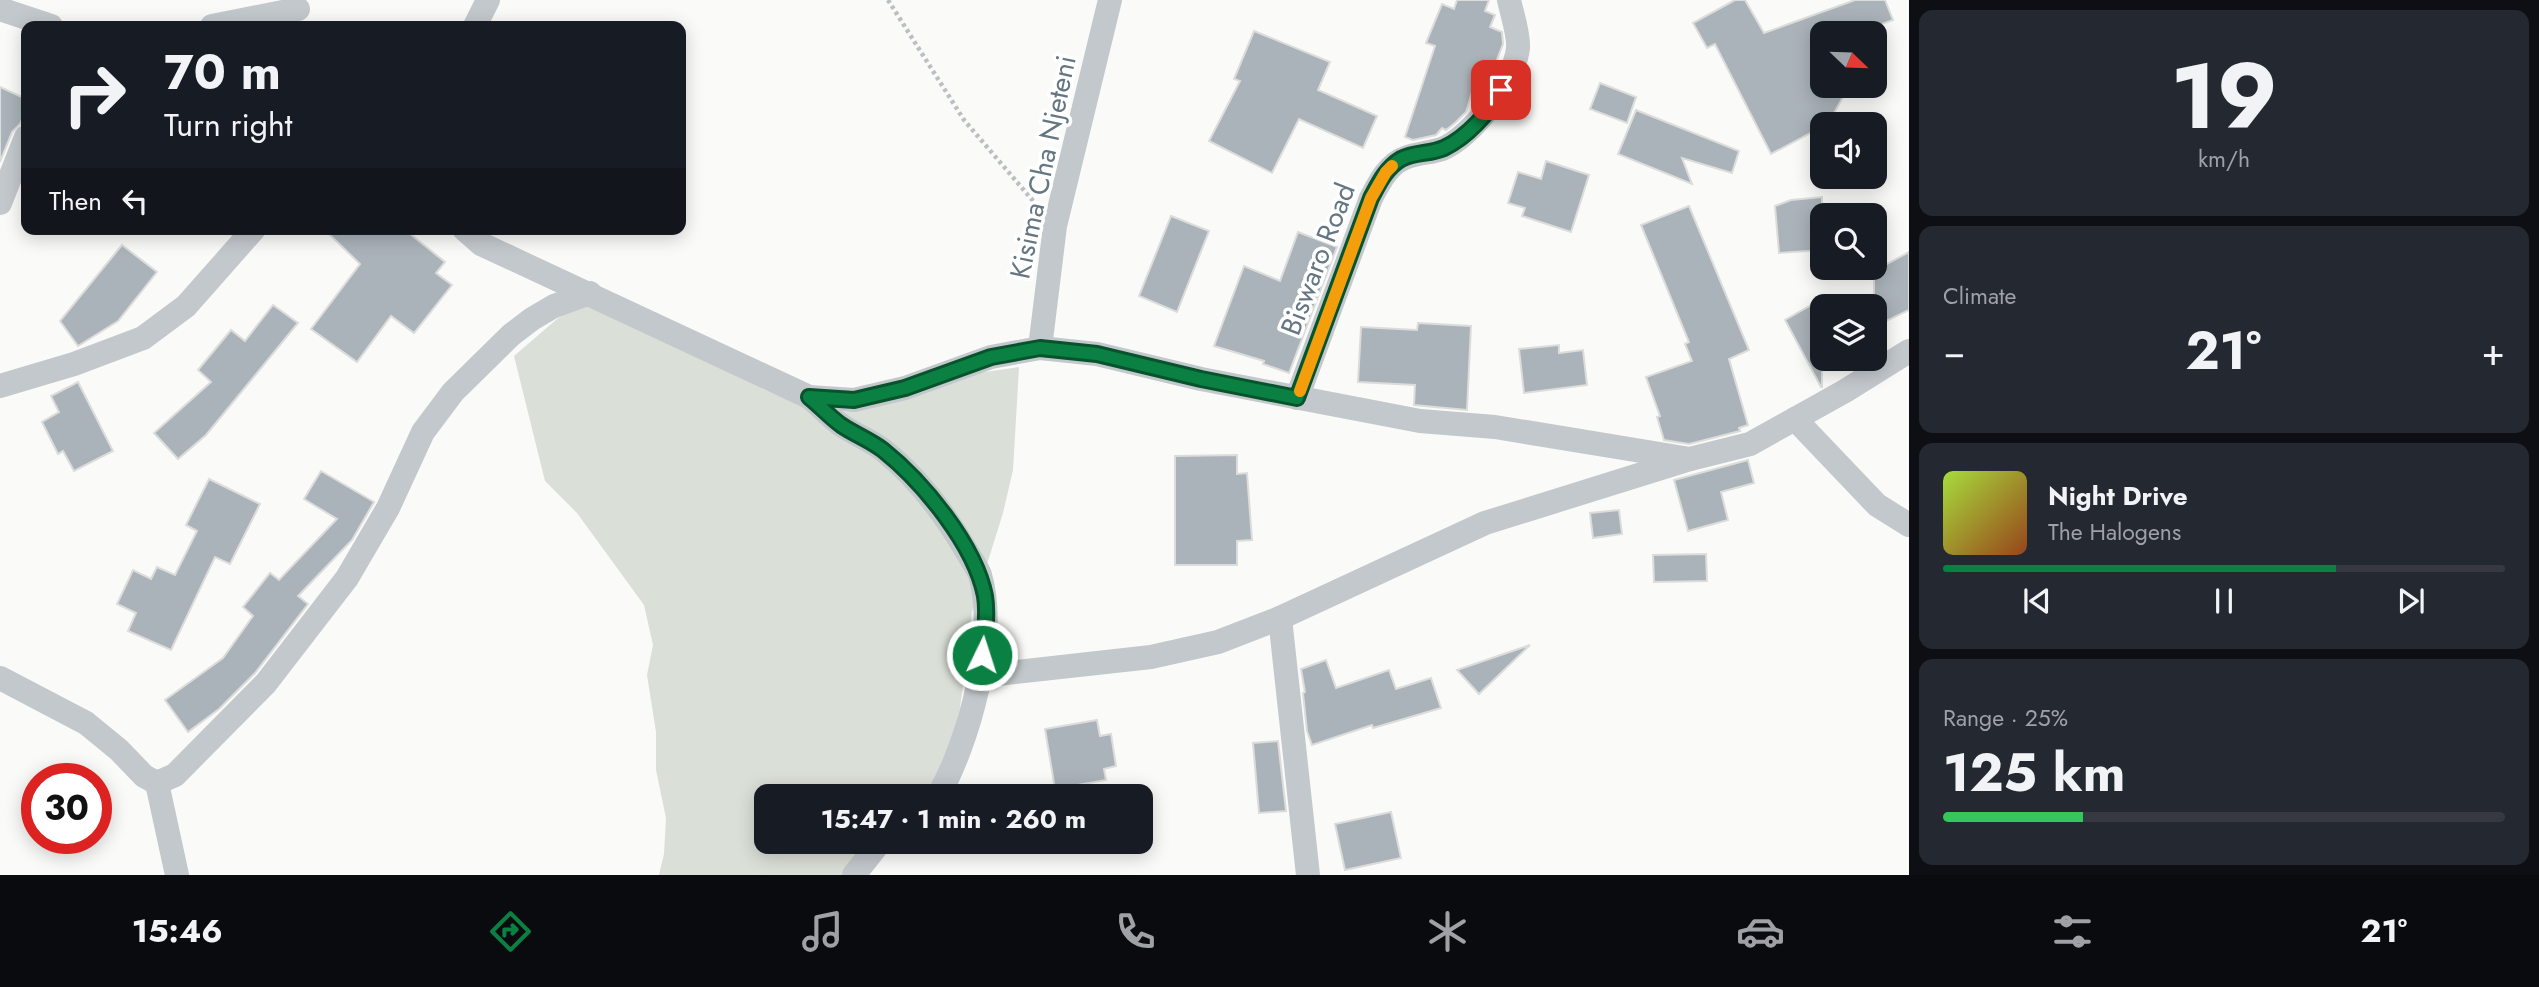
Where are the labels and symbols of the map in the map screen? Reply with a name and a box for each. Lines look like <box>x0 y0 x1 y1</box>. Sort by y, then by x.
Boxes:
north arrow <box>1810 21 1886 98</box>
street label: Kisima Cha Njeteni <box>999 52 1087 282</box>
pin <box>1471 60 1531 120</box>
street label: Biswaro Road <box>1270 177 1366 341</box>
position arrow <box>945 618 1019 692</box>
speed limit sign: 30 <box>21 763 112 854</box>

